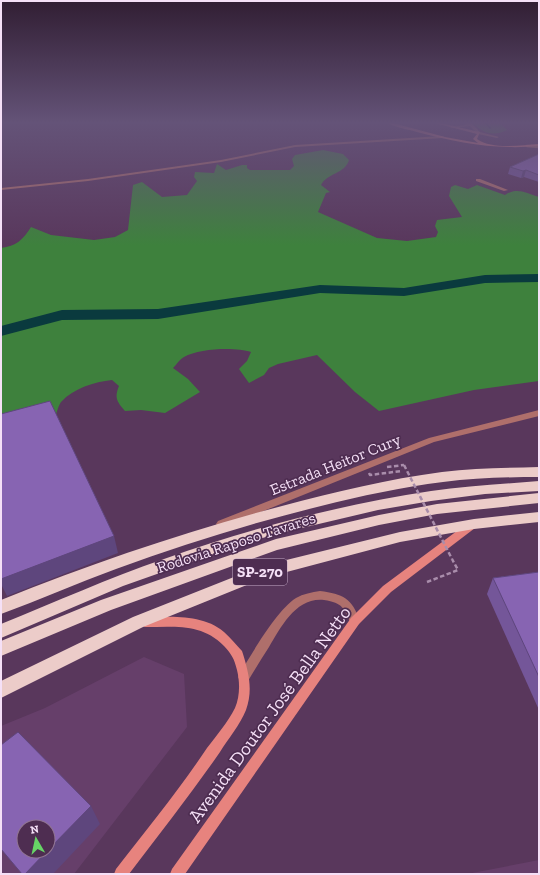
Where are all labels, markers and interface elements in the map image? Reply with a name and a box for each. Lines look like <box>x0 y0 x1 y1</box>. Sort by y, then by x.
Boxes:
street label: Estrada Heitor Cury <box>267 429 404 499</box>
street label: Rodovia Raposo Tavares <box>154 508 318 577</box>
road number: SP-270 <box>233 559 287 585</box>
street label: Avenida Doutor José Bella Netto <box>183 601 356 827</box>
north arrow <box>16 819 56 859</box>
text: N <box>29 822 40 837</box>

